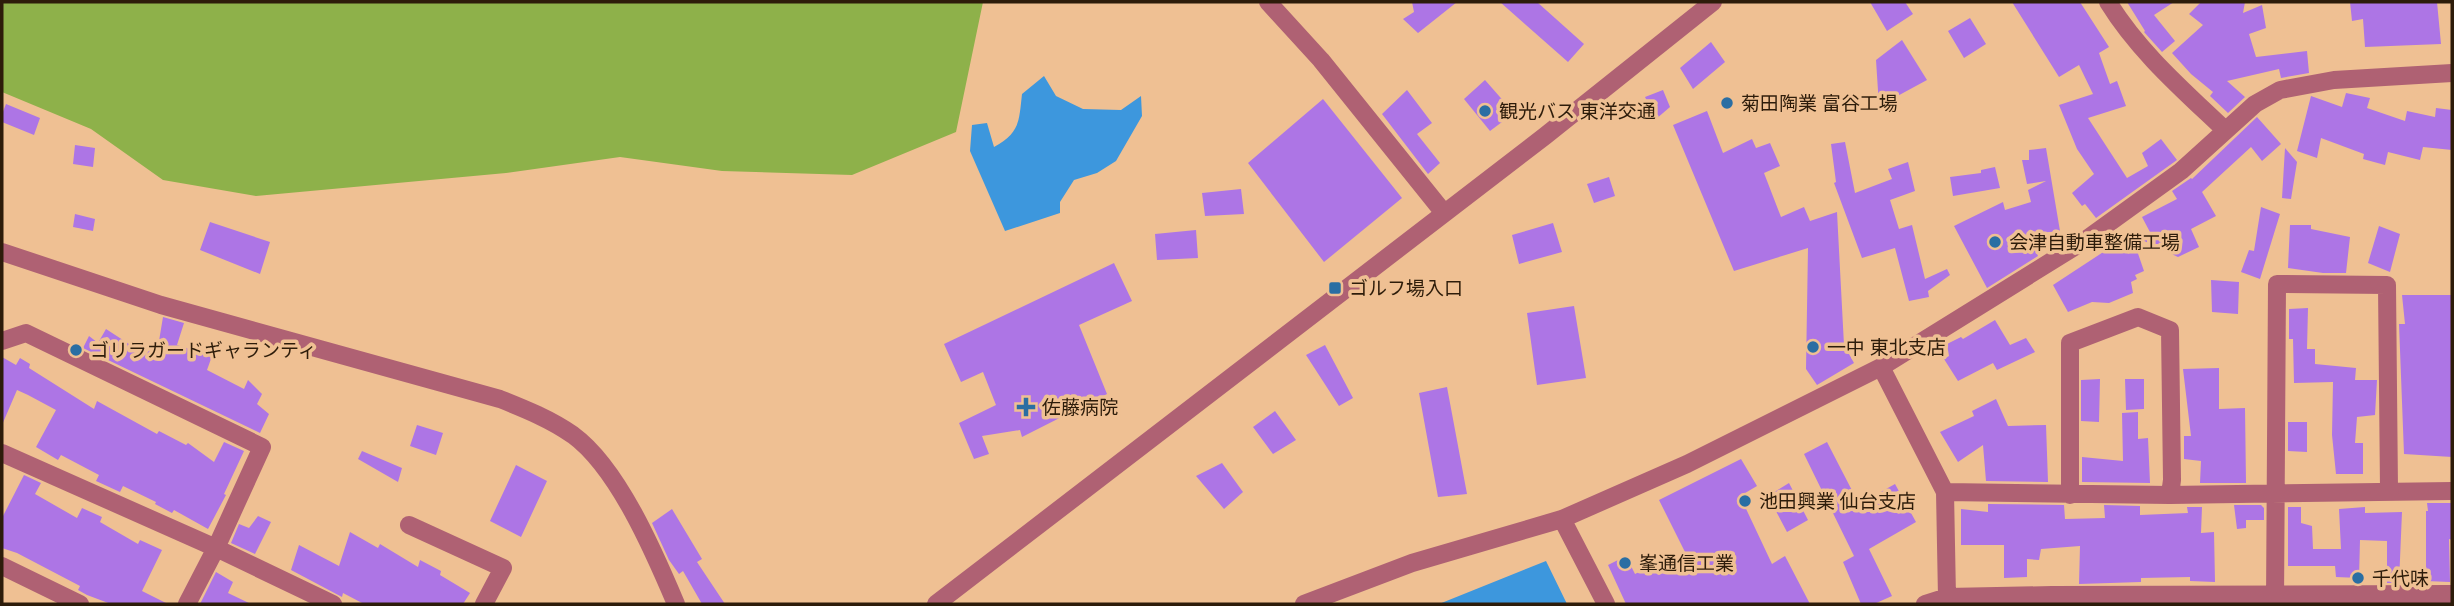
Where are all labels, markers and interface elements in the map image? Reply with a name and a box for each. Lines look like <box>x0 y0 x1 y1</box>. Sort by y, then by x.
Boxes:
place label: 菊田陶業 富谷工場 <box>1741 92 1898 115</box>
marker: 菊田陶業 富谷工場 <box>1719 95 1735 111</box>
place label: 観光バス 東洋交通 <box>1499 100 1656 123</box>
marker: 観光バス 東洋交通 <box>1477 103 1493 119</box>
place label: 会津自動車整備工場 <box>2009 231 2180 254</box>
marker: 会津自動車整備工場 <box>1987 234 2003 250</box>
place label: ゴルフ場入口 <box>1349 277 1463 300</box>
marker: ゴルフ場入口 <box>1327 280 1343 296</box>
place label: 一中 東北支店 <box>1827 336 1946 359</box>
place label: ゴリラガードギャランティ <box>90 339 317 362</box>
marker: 一中 東北支店 <box>1805 339 1821 355</box>
marker: ゴリラガードギャランティ <box>68 342 84 358</box>
place label: 佐藤病院 <box>1042 396 1118 419</box>
marker: 佐藤病院 <box>1016 397 1036 417</box>
place label: 池田興業 仙台支店 <box>1759 490 1916 513</box>
marker: 池田興業 仙台支店 <box>1737 493 1753 509</box>
place label: 峯通信工業 <box>1639 552 1734 575</box>
marker: 峯通信工業 <box>1617 555 1633 571</box>
place label: 千代味 <box>2372 567 2429 590</box>
marker: 千代味 <box>2350 570 2366 586</box>

